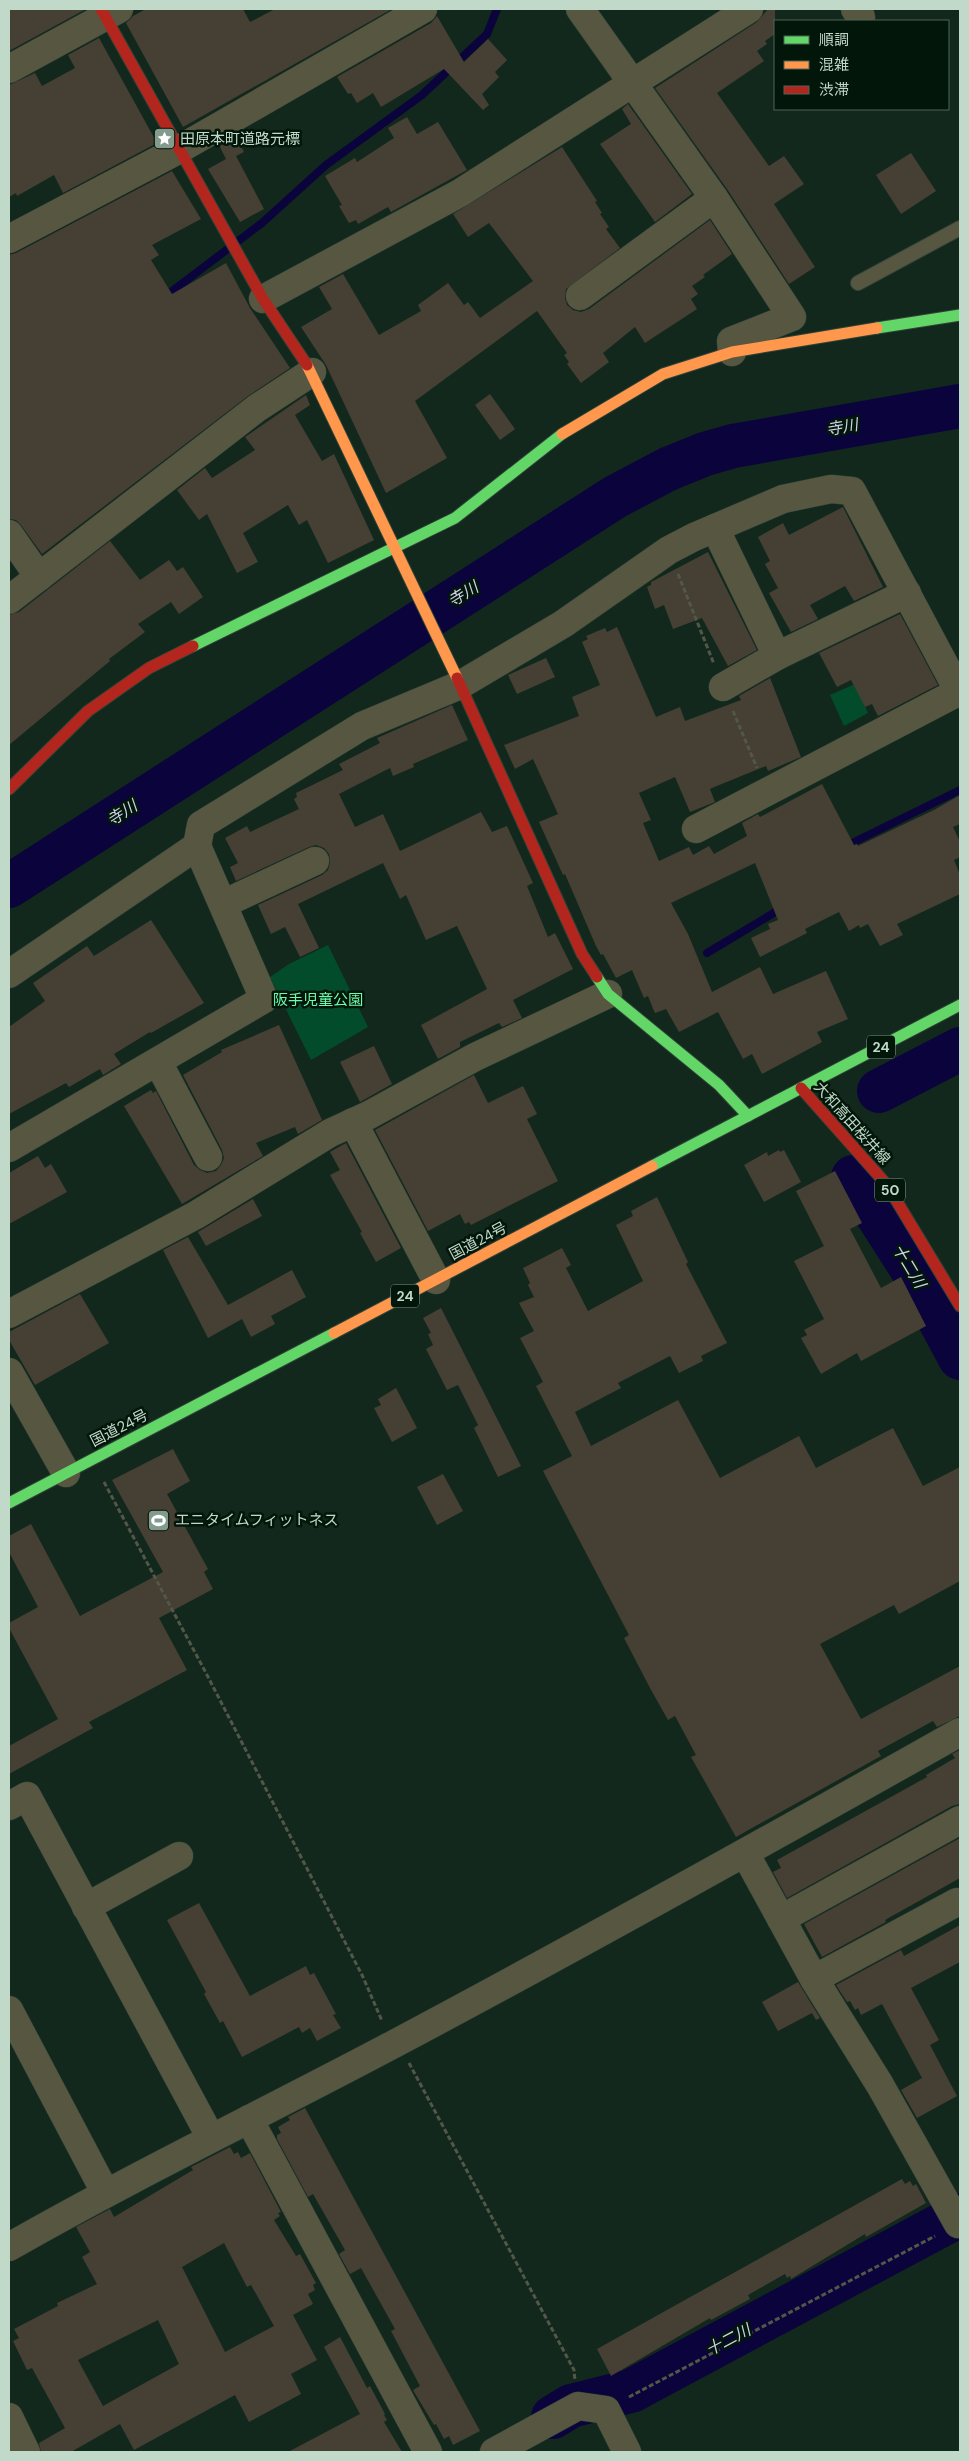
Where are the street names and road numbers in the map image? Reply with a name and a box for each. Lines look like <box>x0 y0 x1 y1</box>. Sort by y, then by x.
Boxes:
road number: 24 <box>867 1036 895 1058</box>
street label: 大和高田桜井線 <box>809 1077 895 1169</box>
road number: 50 <box>875 1178 905 1202</box>
street label: 国道24号 <box>446 1217 510 1265</box>
road number: 24 <box>391 1284 419 1308</box>
street label: 国道24号 <box>87 1405 151 1451</box>

